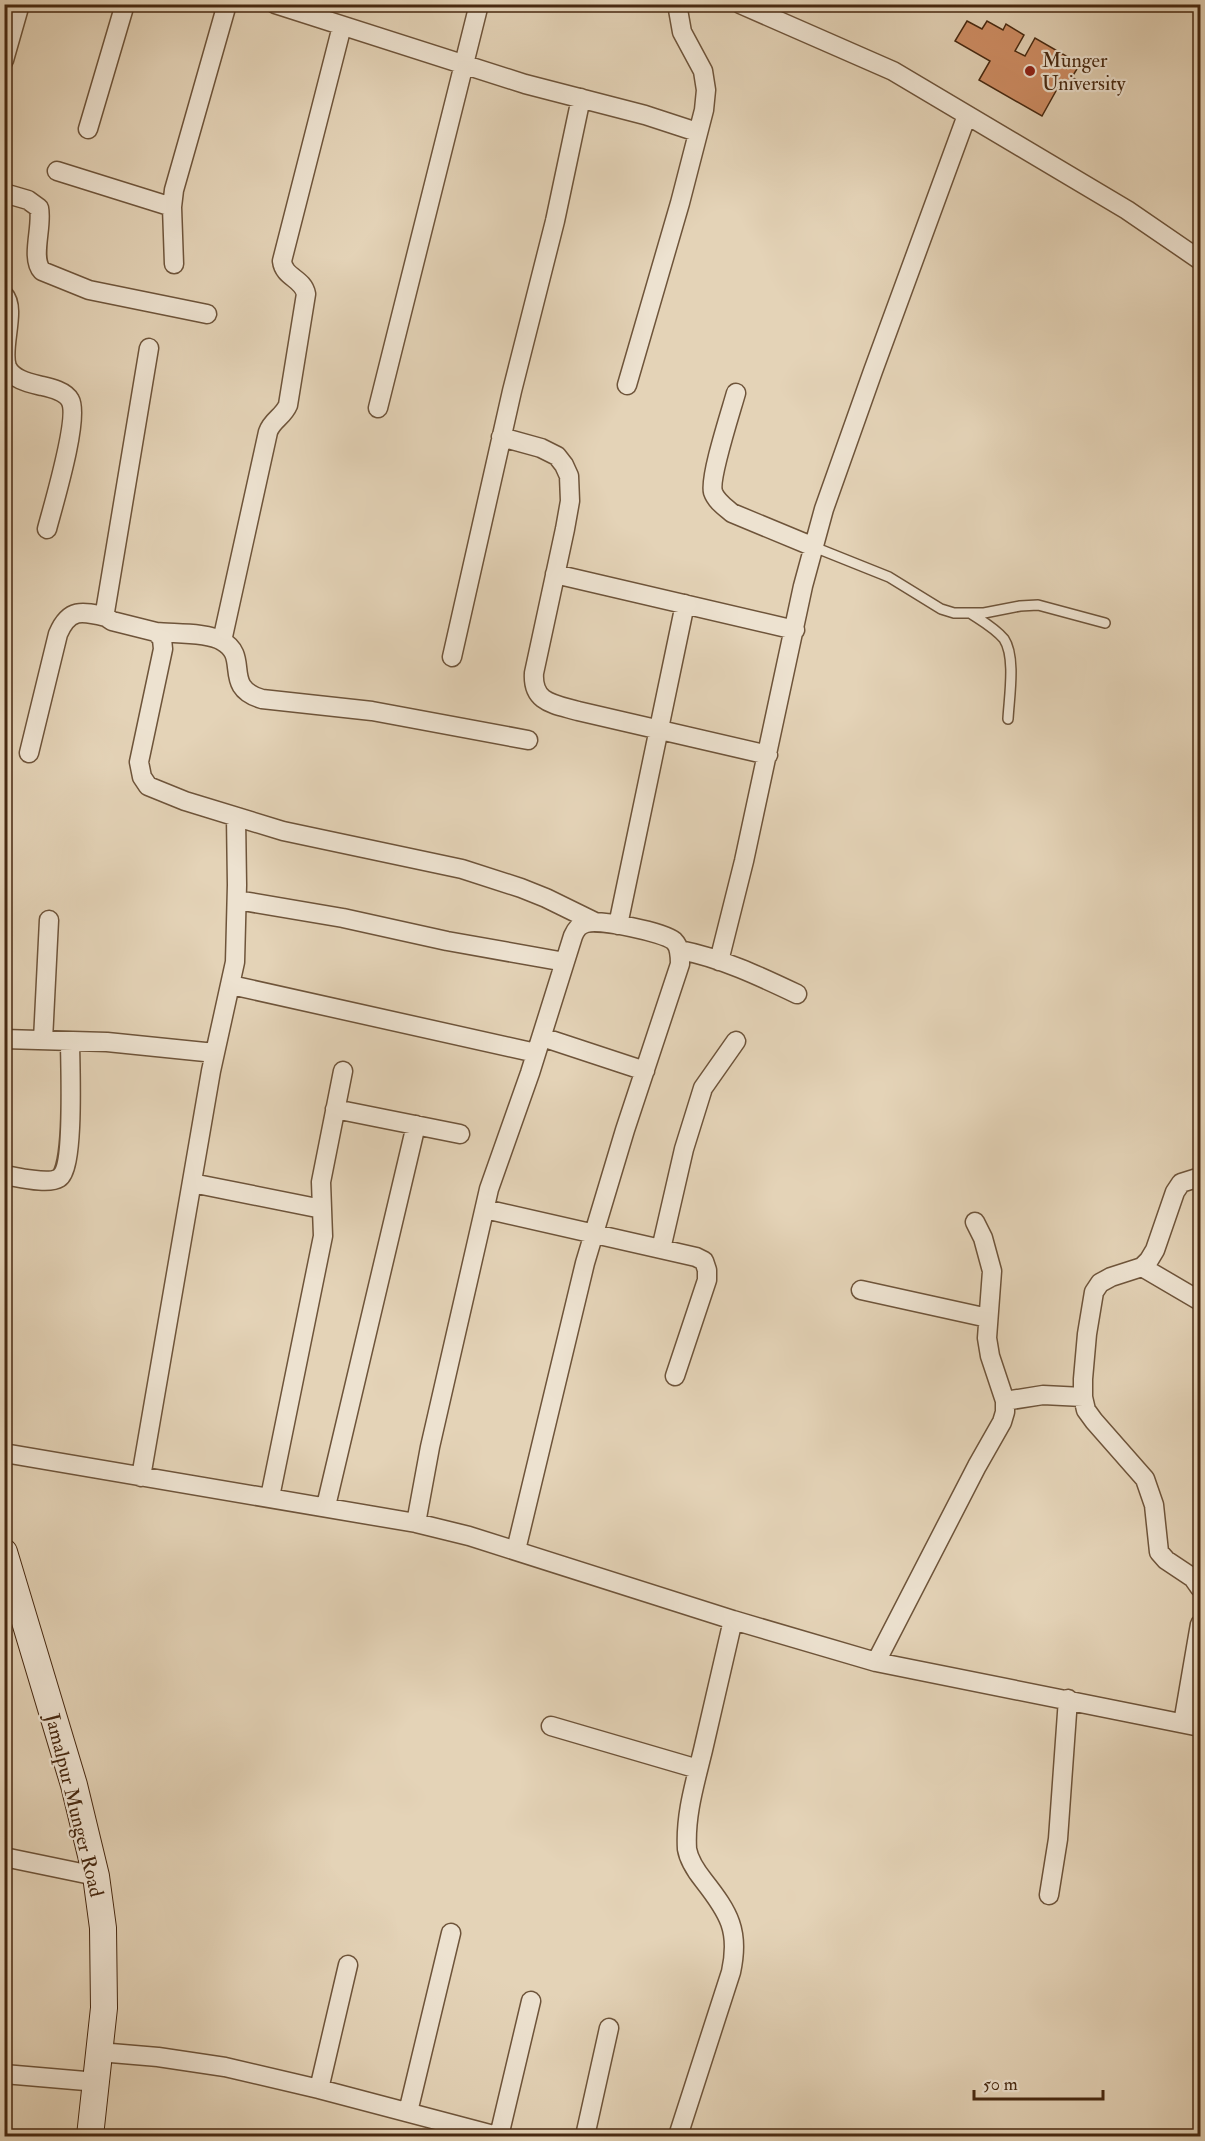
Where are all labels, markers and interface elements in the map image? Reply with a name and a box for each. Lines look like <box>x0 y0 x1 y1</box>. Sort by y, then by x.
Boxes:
place label: Munger University <box>1042 48 1127 96</box>
marker: Munger University <box>1023 64 1037 78</box>
street label: Jamalpur Munger Road <box>38 1710 109 1900</box>
scale bar <box>974 2063 1103 2101</box>
text: 50 m <box>983 2073 1018 2096</box>

